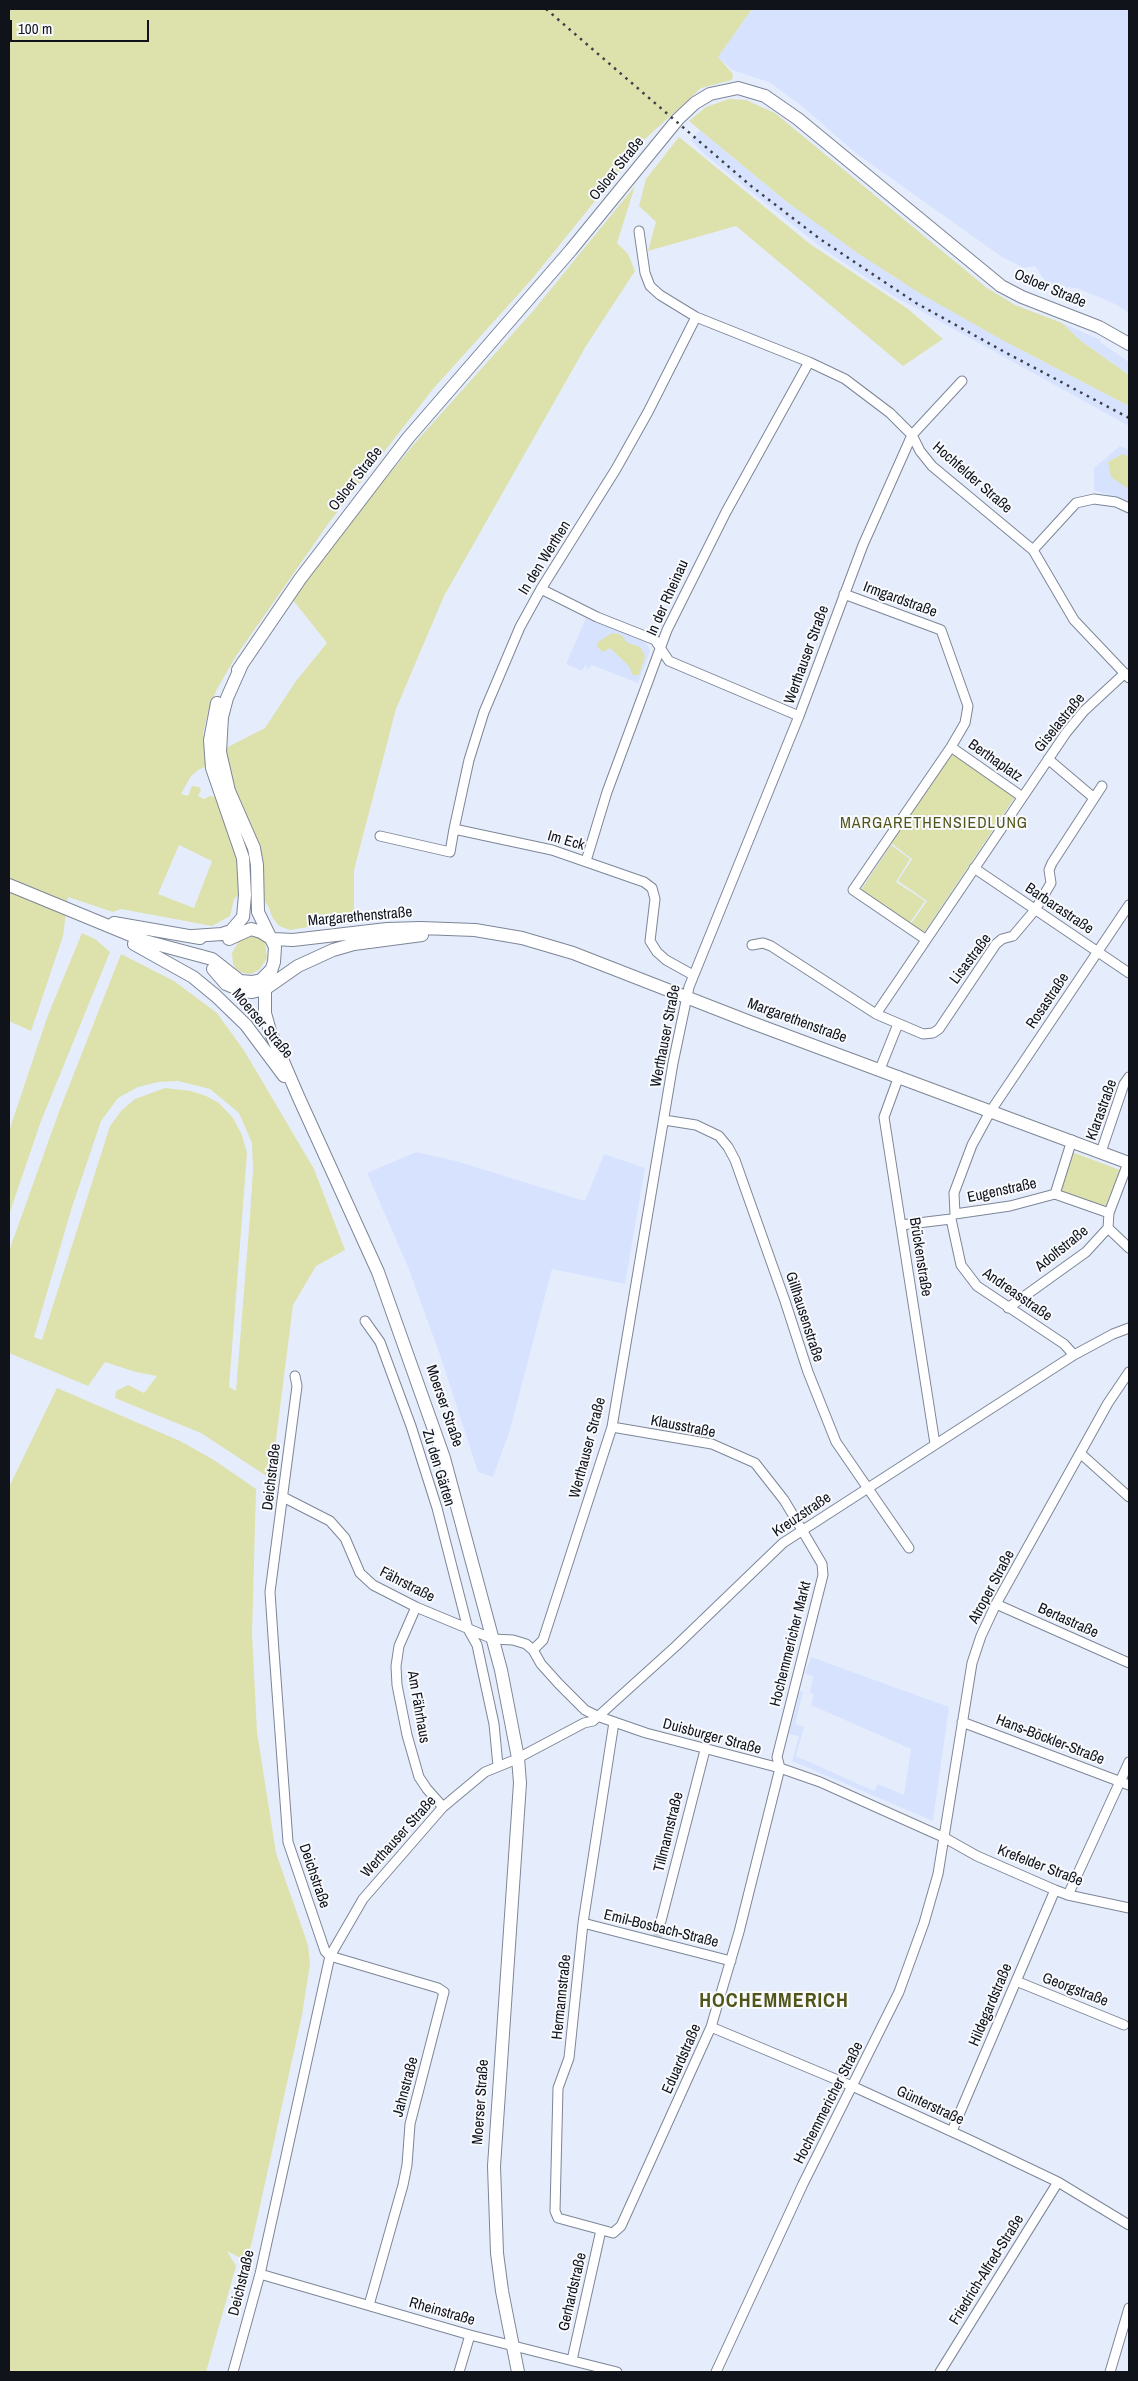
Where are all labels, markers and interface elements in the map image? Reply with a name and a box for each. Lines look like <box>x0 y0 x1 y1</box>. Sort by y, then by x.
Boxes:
scale bar <box>12 10 151 42</box>
text: 100 m <box>18 18 52 39</box>
street label: Osloer Straße <box>586 134 648 204</box>
street label: Osloer Straße <box>1011 266 1089 312</box>
street label: Hochfelder Straße <box>928 438 1016 518</box>
street label: Osloer Straße <box>325 443 387 515</box>
street label: In den Werthen <box>515 518 575 598</box>
street label: In der Rheinau <box>643 557 693 639</box>
street label: Irmgardstraße <box>861 578 939 622</box>
street label: Werthauser Straße <box>781 603 833 707</box>
street label: Giselastraße <box>1031 690 1089 756</box>
street label: Berthaplatz <box>964 736 1026 786</box>
district label: MARGARETHENSIEDLUNG <box>838 814 1030 834</box>
street label: Im Eck <box>545 827 587 855</box>
street label: Barbarastraße <box>1021 880 1097 938</box>
street label: Margarethenstraße <box>307 903 413 931</box>
street label: Lisastraße <box>946 930 996 988</box>
street label: Rosastraße <box>1023 970 1073 1032</box>
street label: Werthauser Straße <box>647 983 685 1089</box>
street label: Moerser Straße <box>228 985 296 1063</box>
street label: Margarethenstraße <box>745 995 849 1047</box>
street label: Klarastraße <box>1083 1077 1121 1143</box>
street label: Eugenstraße <box>966 1175 1038 1207</box>
street label: Brückenstraße <box>905 1216 935 1298</box>
street label: Adolfstraße <box>1032 1222 1092 1276</box>
street label: Andreasstraße <box>979 1264 1055 1326</box>
street label: Gillhausenstraße <box>781 1270 827 1364</box>
street label: Moerser Straße <box>422 1363 466 1449</box>
street label: Werthauser Straße <box>566 1396 610 1500</box>
street label: Klausstraße <box>649 1412 717 1442</box>
street label: Zu den Gärten <box>418 1427 458 1509</box>
street label: Deichstraße <box>259 1443 285 1511</box>
street label: Kreuzstraße <box>769 1489 835 1541</box>
street label: Atroper Straße <box>965 1547 1019 1627</box>
street label: Fährstraße <box>376 1563 438 1607</box>
street label: Hochemmericher Markt <box>767 1579 815 1709</box>
street label: Bertastraße <box>1035 1600 1101 1642</box>
street label: Am Fährhaus <box>403 1669 433 1745</box>
street label: Hans-Böckler-Straße <box>993 1711 1107 1769</box>
street label: Duisburger Straße <box>661 1715 763 1759</box>
street label: Tillmannstraße <box>650 1790 688 1874</box>
street label: Werthauser Straße <box>358 1792 440 1882</box>
street label: Deichstraße <box>295 1841 333 1911</box>
street label: Krefelder Straße <box>995 1841 1085 1891</box>
street label: Emil-Bosbach-Straße <box>602 1906 720 1952</box>
street label: Hermannstraße <box>549 1954 575 2040</box>
street label: Hildegardstraße <box>965 1961 1017 2049</box>
street label: Georgstraße <box>1040 1969 1110 2011</box>
district label: HOCHEMMERICH <box>698 1990 850 2014</box>
street label: Eduardstraße <box>659 2021 705 2097</box>
street label: Hochemmericher Straße <box>790 2039 868 2167</box>
street label: Jahnstraße <box>389 2055 423 2119</box>
street label: Moerser Straße <box>469 2059 493 2145</box>
street label: Günterstraße <box>893 2083 967 2129</box>
street label: Friedrich-Alfred-Straße <box>946 2212 1028 2328</box>
street label: Deichstraße <box>225 2248 259 2318</box>
street label: Gerhardstraße <box>555 2251 591 2333</box>
street label: Rheinstraße <box>407 2294 477 2330</box>

